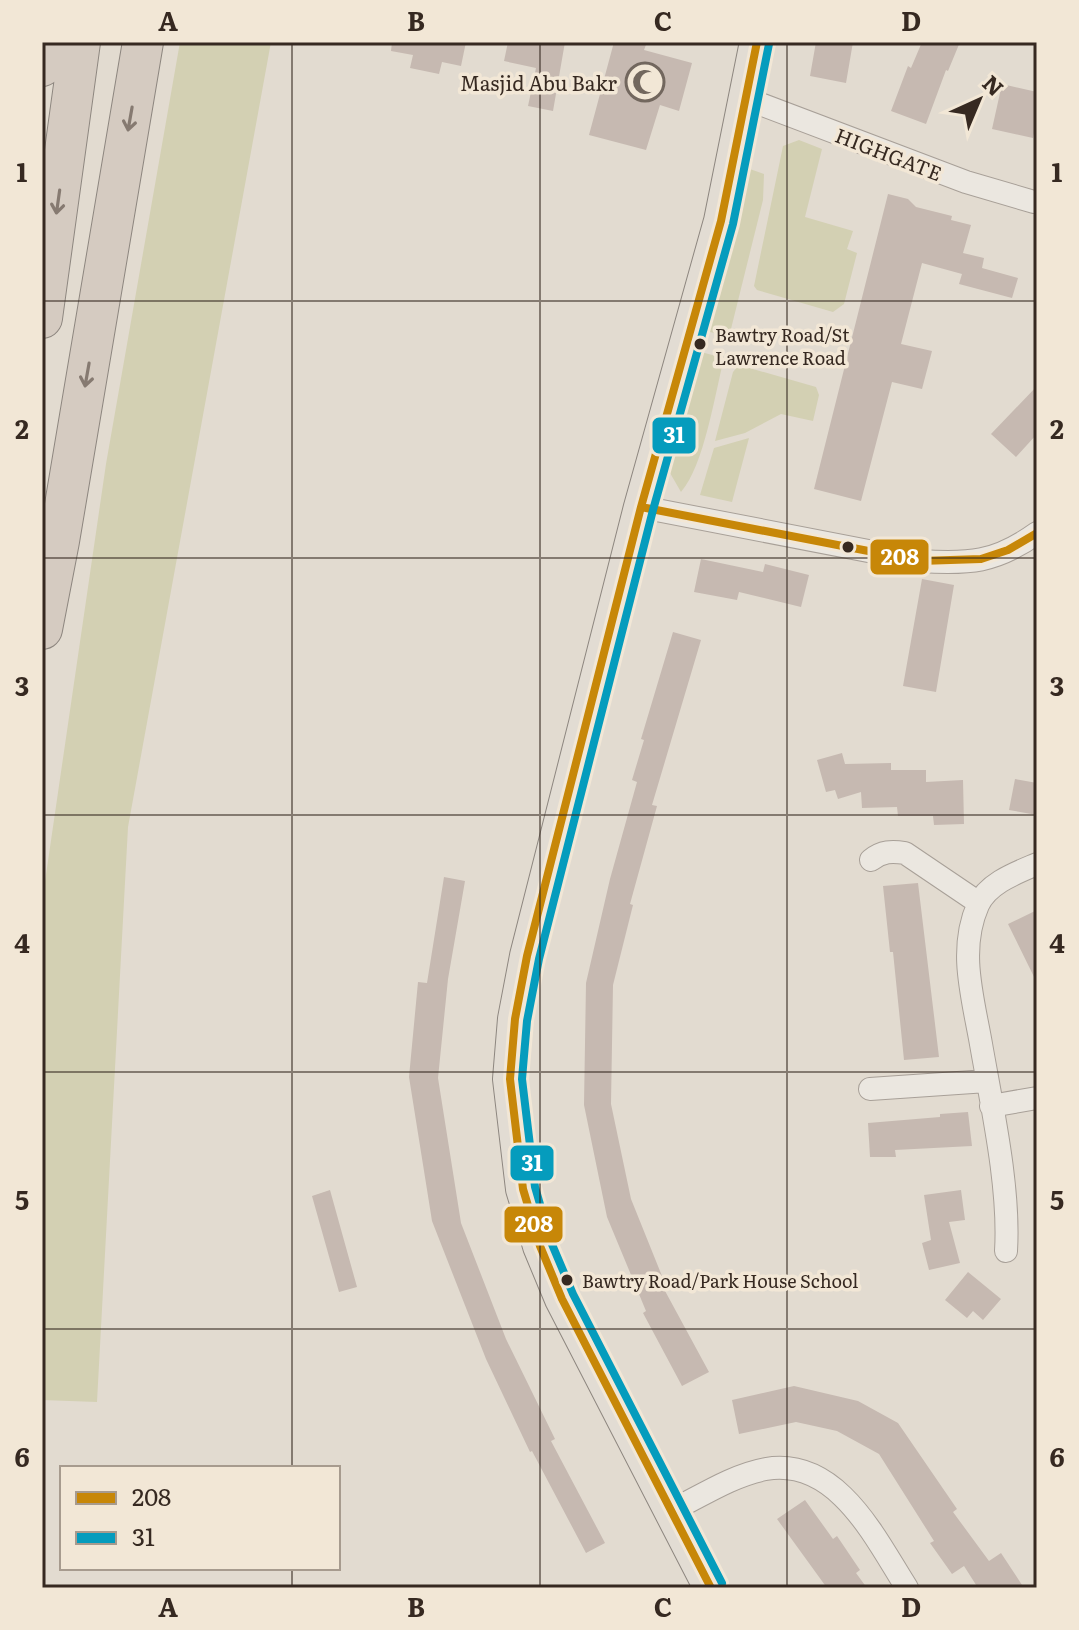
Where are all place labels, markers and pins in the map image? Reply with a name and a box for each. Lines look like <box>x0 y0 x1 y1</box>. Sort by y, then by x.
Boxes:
mosque icon: Masjid Abu Bakr <box>624 61 666 103</box>
place label: Masjid Abu Bakr <box>460 67 618 97</box>
place label: Bawtry Road/St Lawrence Road <box>715 321 850 371</box>
marker: Bawtry Road/St Lawrence Road <box>692 336 708 352</box>
unlabelled marker <box>840 539 856 555</box>
place label: Bawtry Road/Park House School <box>582 1267 858 1294</box>
marker: Bawtry Road/Park House School <box>559 1272 575 1288</box>

